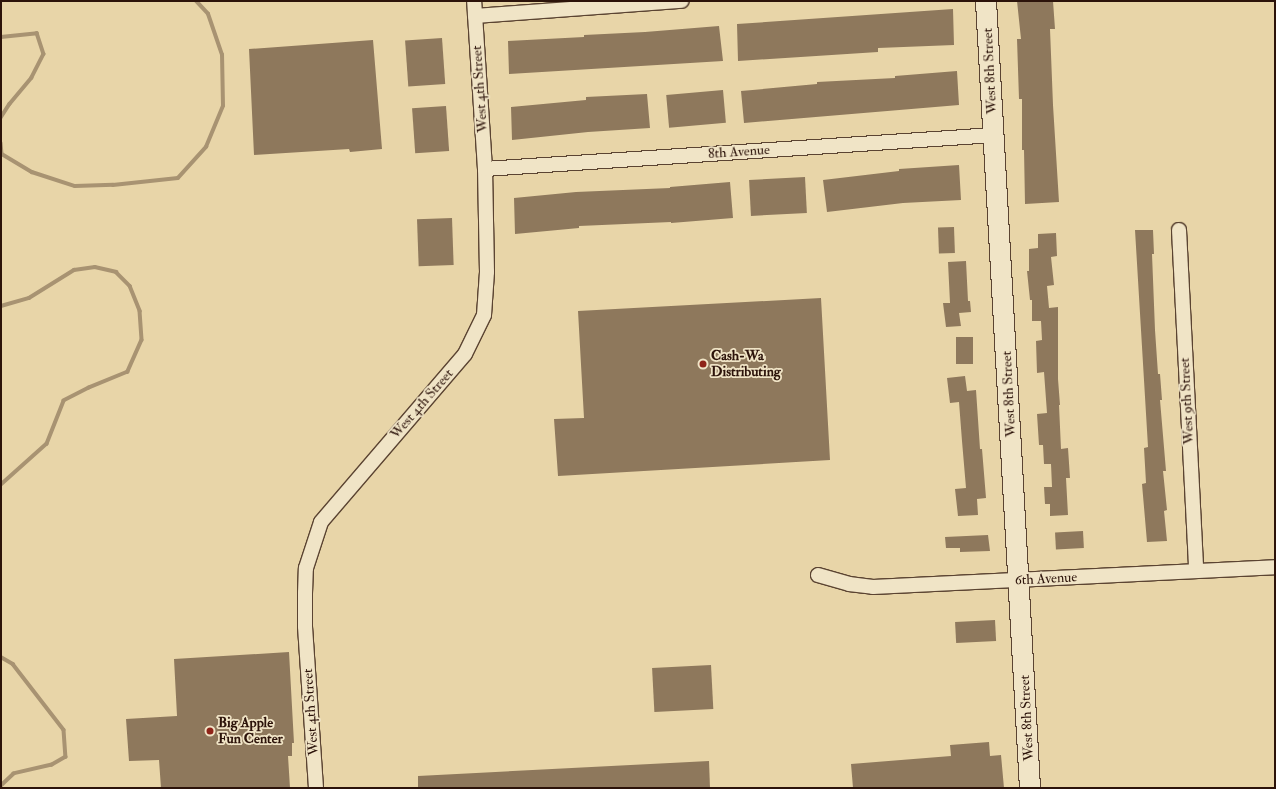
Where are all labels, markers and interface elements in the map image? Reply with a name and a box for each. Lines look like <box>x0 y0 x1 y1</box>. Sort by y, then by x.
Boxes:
street label: West 8th Street <box>979 27 1001 115</box>
street label: West 4th Street <box>469 45 491 133</box>
street label: 8th Avenue <box>708 141 770 163</box>
place label: Cash-Wa Distributing <box>711 348 781 380</box>
street label: West 8th Street <box>998 350 1020 438</box>
street label: West 9th Street <box>1176 357 1198 445</box>
marker: Cash-Wa Distributing <box>698 359 708 369</box>
street label: West 4th Street <box>387 366 457 442</box>
street label: 6th Avenue <box>1014 569 1078 589</box>
street label: West 4th Street <box>300 668 322 756</box>
street label: West 8th Street <box>1016 674 1038 762</box>
place label: Big Apple Fun Center <box>218 715 283 748</box>
marker: Big Apple Fun Center <box>205 726 215 736</box>

